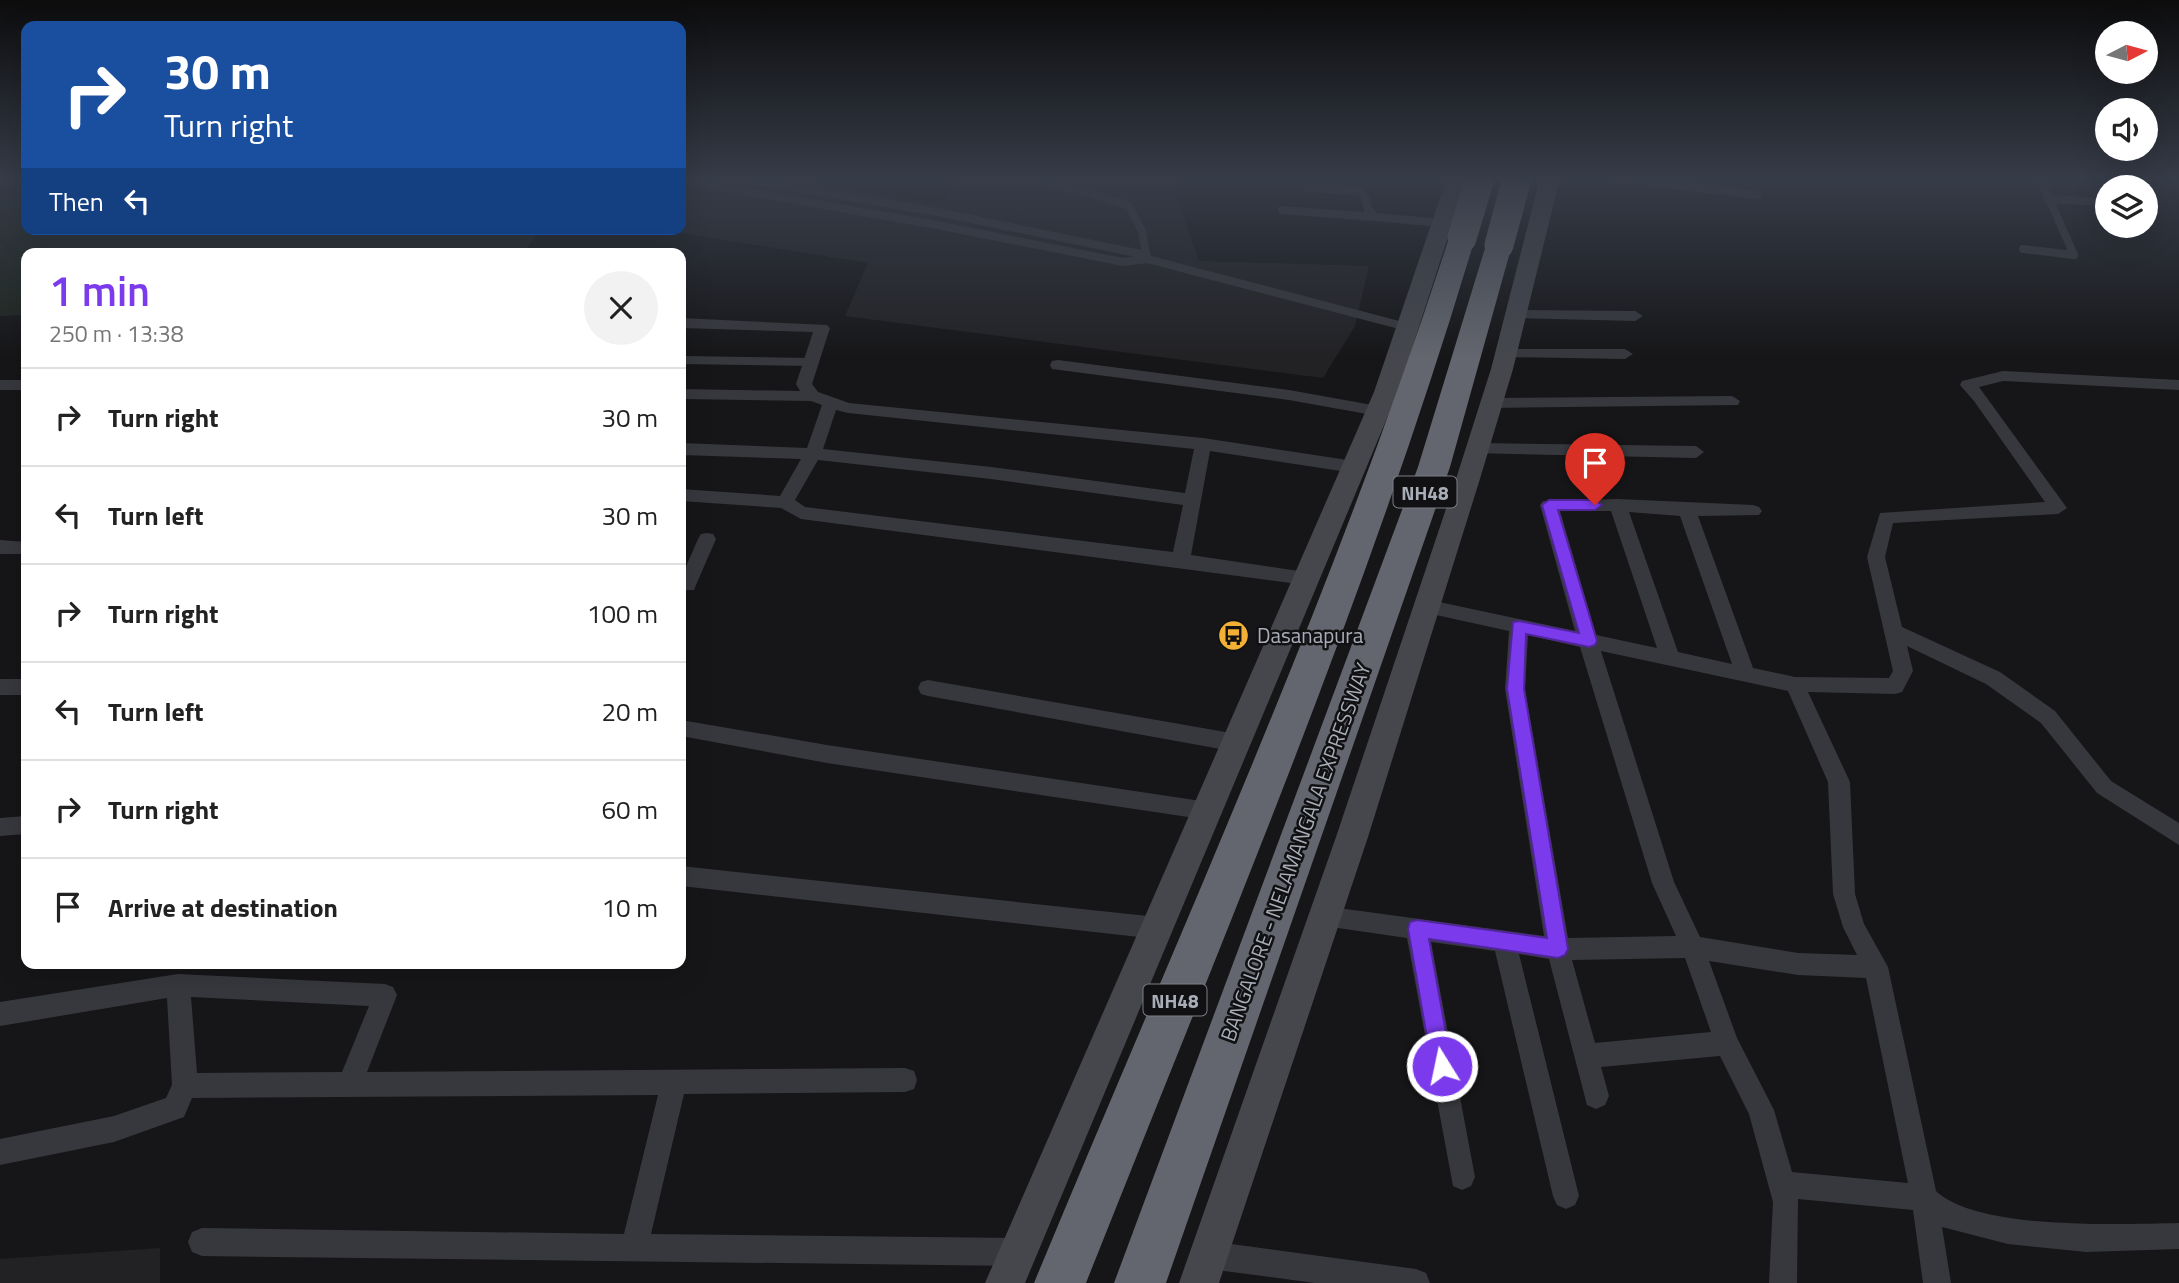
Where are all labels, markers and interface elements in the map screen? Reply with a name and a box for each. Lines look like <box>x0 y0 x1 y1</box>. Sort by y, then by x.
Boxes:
north arrow <box>2095 21 2158 84</box>
map controls <box>2095 21 2158 238</box>
text: 30 m <box>164 33 271 108</box>
icon: right <box>49 49 140 140</box>
button: sound <box>2095 98 2158 161</box>
text: Turn right <box>164 101 293 149</box>
button: layers <box>2095 175 2158 238</box>
text: Then <box>49 182 104 221</box>
icon: left <box>118 182 156 220</box>
text: 1 min <box>49 258 150 322</box>
button: close <box>584 271 658 345</box>
text: 250 m · 13:38 <box>49 316 184 351</box>
icon: right <box>49 398 87 436</box>
text: Turn right <box>108 398 219 437</box>
text: 30 m <box>601 398 658 437</box>
pin <box>1565 433 1625 505</box>
icon: arrive <box>1576 444 1614 482</box>
road number: NH48 <box>1394 477 1456 508</box>
icon: left <box>49 496 87 534</box>
text: Turn left <box>108 496 203 535</box>
text: 30 m <box>601 496 658 535</box>
icon: right <box>49 594 87 632</box>
text: Turn right <box>108 594 219 633</box>
text: 100 m <box>587 594 658 633</box>
bus stop icon: Dasanapura <box>1217 618 1251 652</box>
place label: Dasanapura <box>1257 619 1364 651</box>
street label: BANGALORE - NELAMANGALA EXPRESSWAY <box>1211 658 1379 1046</box>
icon: left <box>49 692 87 730</box>
text: Turn left <box>108 692 203 731</box>
text: 20 m <box>601 692 658 731</box>
icon: right <box>49 790 87 828</box>
text: Turn right <box>108 790 219 829</box>
text: 60 m <box>601 790 658 829</box>
icon: arrive <box>49 888 87 926</box>
text: Arrive at destination <box>108 888 338 927</box>
text: 10 m <box>601 888 658 927</box>
road number: NH48 <box>1144 984 1206 1016</box>
position arrow <box>1405 1029 1479 1103</box>

